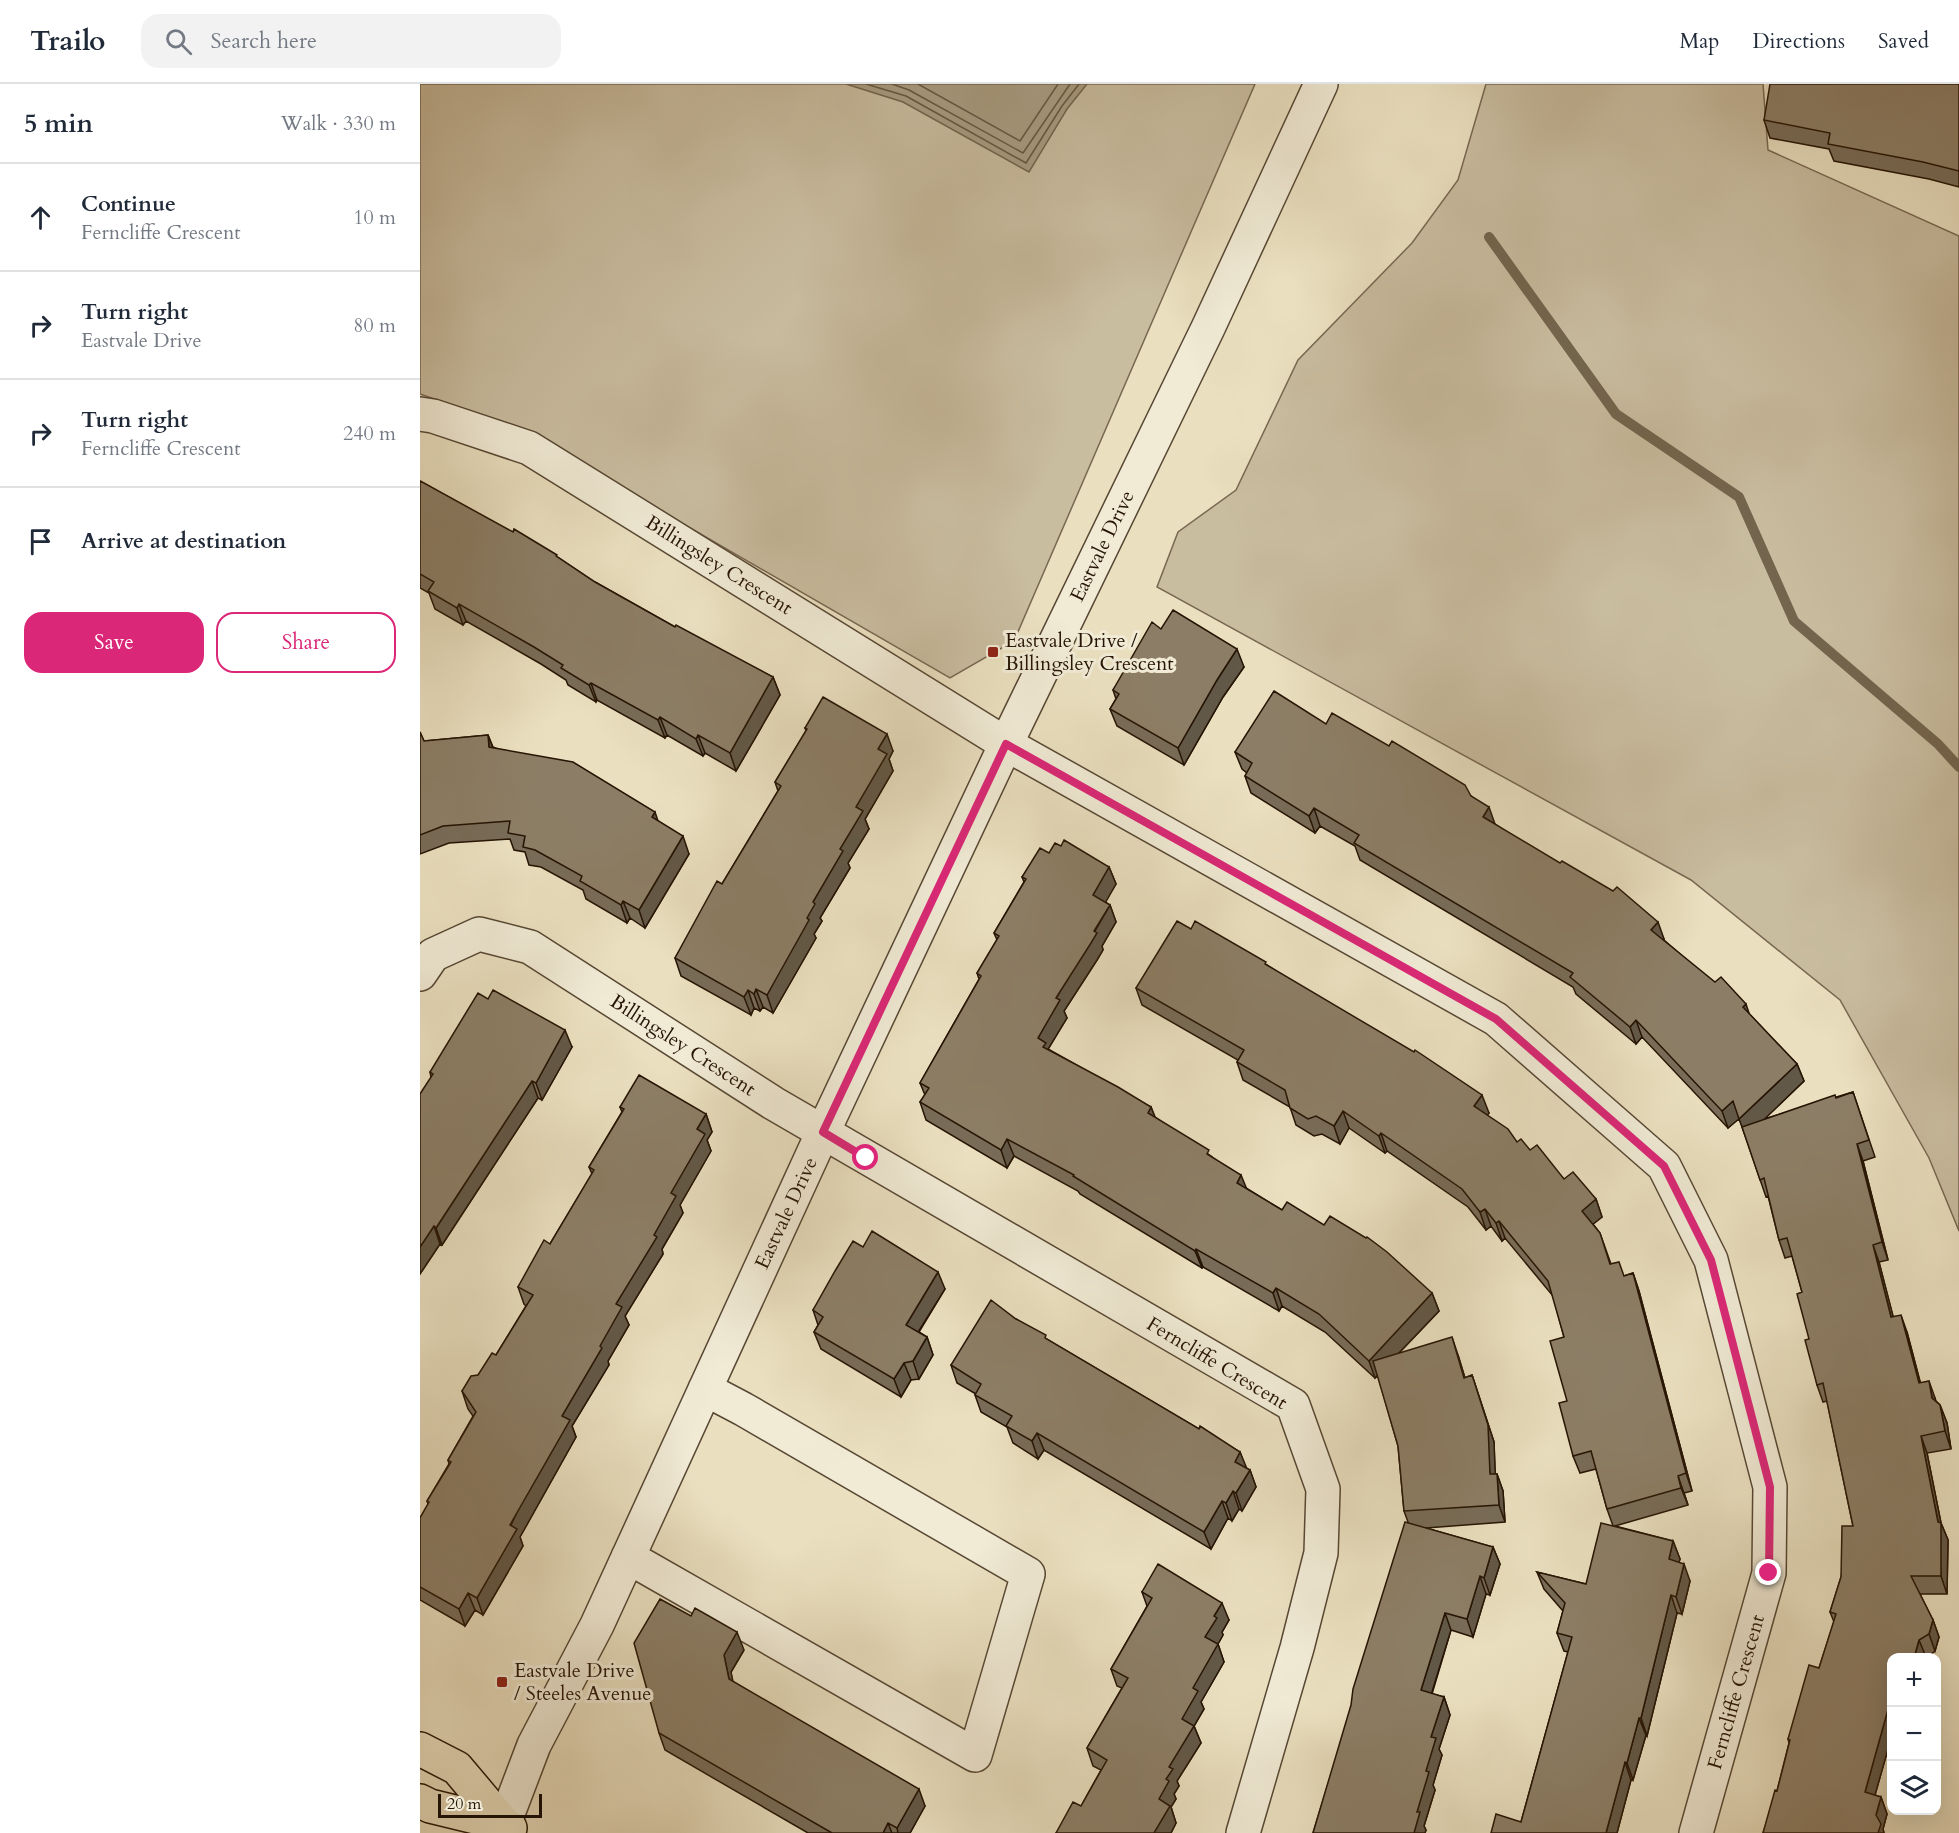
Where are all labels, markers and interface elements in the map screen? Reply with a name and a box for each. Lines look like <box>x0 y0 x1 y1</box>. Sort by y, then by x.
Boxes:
search box <box>141 14 561 68</box>
text: Trailo <box>30 22 105 60</box>
icon: search <box>162 25 195 58</box>
text: Search here <box>210 26 317 56</box>
text: Map <box>1679 27 1719 56</box>
text: Directions <box>1752 27 1845 56</box>
text: Saved <box>1878 27 1929 56</box>
text: 5 min <box>24 106 93 141</box>
text: Walk · 330 m <box>281 110 396 137</box>
text: Continue <box>81 189 176 219</box>
icon: ahead <box>24 201 57 234</box>
text: 10 m <box>353 204 396 231</box>
text: Ferncliffe Crescent <box>81 219 241 246</box>
text: Turn right <box>81 297 188 327</box>
icon: right <box>24 309 57 342</box>
text: 80 m <box>353 312 396 339</box>
text: Eastvale Drive <box>81 327 202 354</box>
text: Turn right <box>81 405 188 435</box>
icon: right <box>24 417 57 450</box>
text: 240 m <box>343 420 396 447</box>
text: Ferncliffe Crescent <box>81 435 241 462</box>
street label: Eastvale Drive <box>1063 486 1141 606</box>
street label: Billingsley Crescent <box>640 509 798 621</box>
icon: arrive <box>24 525 57 558</box>
text: Arrive at destination <box>81 526 286 556</box>
button: Save <box>24 612 204 673</box>
button: Share <box>216 612 396 673</box>
place label: Eastvale Drive / Billingsley Crescent <box>1005 627 1174 677</box>
marker: Eastvale Drive / Billingsley Crescent <box>986 645 1000 659</box>
street label: Billingsley Crescent <box>605 988 762 1103</box>
route start <box>852 1144 878 1170</box>
street label: Eastvale Drive <box>748 1153 824 1273</box>
street label: Ferncliffe Crescent <box>1142 1310 1293 1416</box>
route end <box>1755 1559 1781 1585</box>
street label: Ferncliffe Crescent <box>1701 1611 1771 1772</box>
map controls <box>1887 1653 1941 1815</box>
button: + <box>1887 1653 1941 1707</box>
place label: Eastvale Drive / Steeles Avenue <box>514 1657 651 1707</box>
marker: Eastvale Drive / Steeles Avenue <box>495 1675 509 1689</box>
button: − <box>1887 1707 1941 1761</box>
button: layers <box>1887 1761 1941 1815</box>
scale bar <box>438 1791 542 1818</box>
text: 20 m <box>447 1793 481 1815</box>

